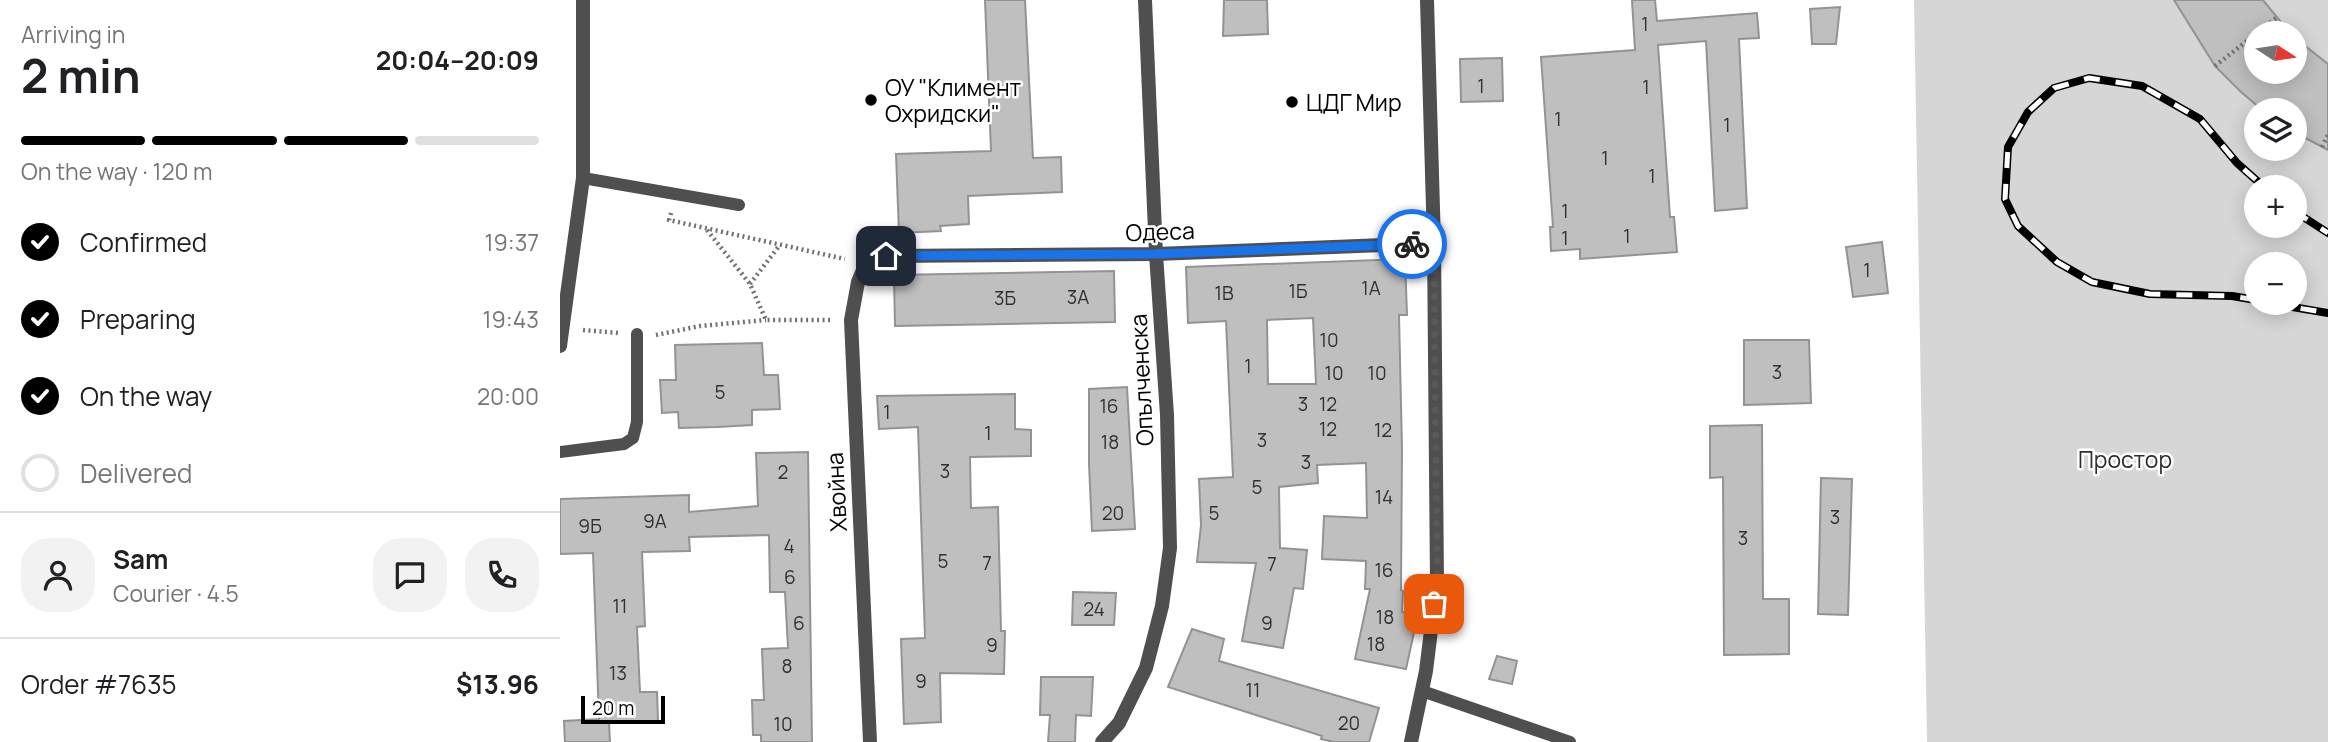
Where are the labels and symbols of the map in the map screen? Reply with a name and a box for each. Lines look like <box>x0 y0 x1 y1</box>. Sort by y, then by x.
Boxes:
house number: 1 <box>1641 11 1649 37</box>
north arrow <box>2244 21 2306 84</box>
place label: ОУ "Климент Охридски" <box>885 71 1022 129</box>
house number: 1 <box>1477 73 1485 99</box>
house number: 1 <box>1642 74 1650 100</box>
place label: ЦДГ Мир <box>1306 86 1402 118</box>
marker: ОУ "Климент Охридски" <box>863 92 879 108</box>
marker: ЦДГ Мир <box>1284 94 1300 110</box>
house number: 1 <box>1554 106 1562 132</box>
house number: 1 <box>1723 112 1731 138</box>
house number: 1 <box>1601 145 1609 171</box>
house number: 1 <box>1648 163 1656 189</box>
house number: 1 <box>1561 198 1569 224</box>
courier <box>1377 209 1447 279</box>
street label: Одеса <box>1125 214 1195 248</box>
house number: 1 <box>1623 223 1631 249</box>
house number: 1 <box>1561 225 1569 251</box>
pin <box>856 226 916 286</box>
house number: 1 <box>1863 257 1871 283</box>
house number: 1А <box>1361 275 1381 301</box>
house number: 1Б <box>1289 278 1307 304</box>
house number: 1В <box>1214 280 1234 306</box>
house number: 3А <box>1067 284 1089 310</box>
house number: 3Б <box>994 285 1016 311</box>
street label: Опълченска <box>1122 313 1160 447</box>
house number: 10 <box>1319 327 1339 353</box>
house number: 1 <box>1244 353 1252 379</box>
house number: 3 <box>1772 359 1782 385</box>
house number: 10 <box>1324 360 1344 386</box>
house number: 10 <box>1367 360 1387 386</box>
house number: 5 <box>715 379 726 405</box>
house number: 3 <box>1298 391 1308 417</box>
house number: 12 <box>1319 391 1337 417</box>
house number: 16 <box>1099 393 1119 419</box>
house number: 1 <box>883 399 891 425</box>
house number: 12 <box>1319 416 1337 442</box>
house number: 12 <box>1374 417 1392 443</box>
house number: 1 <box>984 420 992 446</box>
house number: 3 <box>1257 427 1267 453</box>
house number: 18 <box>1101 429 1119 455</box>
park label: Простор <box>2078 443 2172 475</box>
house number: 3 <box>1301 449 1311 475</box>
street label: Хвойна <box>818 452 854 532</box>
house number: 3 <box>940 458 950 484</box>
house number: 2 <box>778 459 788 485</box>
house number: 5 <box>1252 474 1263 500</box>
house number: 14 <box>1375 484 1393 510</box>
house number: 20 <box>1102 500 1124 526</box>
house number: 5 <box>1209 500 1220 526</box>
house number: 3 <box>1830 504 1840 530</box>
house number: 9А <box>643 508 667 534</box>
house number: 9Б <box>578 513 602 539</box>
house number: 3 <box>1738 525 1748 551</box>
house number: 4 <box>783 533 795 559</box>
house number: 5 <box>938 548 949 574</box>
house number: 7 <box>982 550 992 576</box>
house number: 7 <box>1267 551 1277 577</box>
house number: 16 <box>1374 557 1394 583</box>
house number: 6 <box>784 564 796 590</box>
pin <box>1404 574 1464 634</box>
house number: 11 <box>613 593 627 619</box>
house number: 24 <box>1083 596 1105 622</box>
house number: 18 <box>1376 604 1394 630</box>
house number: 6 <box>793 610 805 636</box>
house number: 9 <box>1261 610 1273 636</box>
house number: 18 <box>1367 631 1385 657</box>
house number: 9 <box>986 632 998 658</box>
house number: 8 <box>781 653 793 679</box>
house number: 13 <box>609 660 627 686</box>
house number: 9 <box>915 668 927 694</box>
house number: 11 <box>1246 677 1260 703</box>
scale bar <box>581 693 665 725</box>
house number: 20 <box>1338 710 1360 736</box>
house number: 10 <box>773 711 793 737</box>

